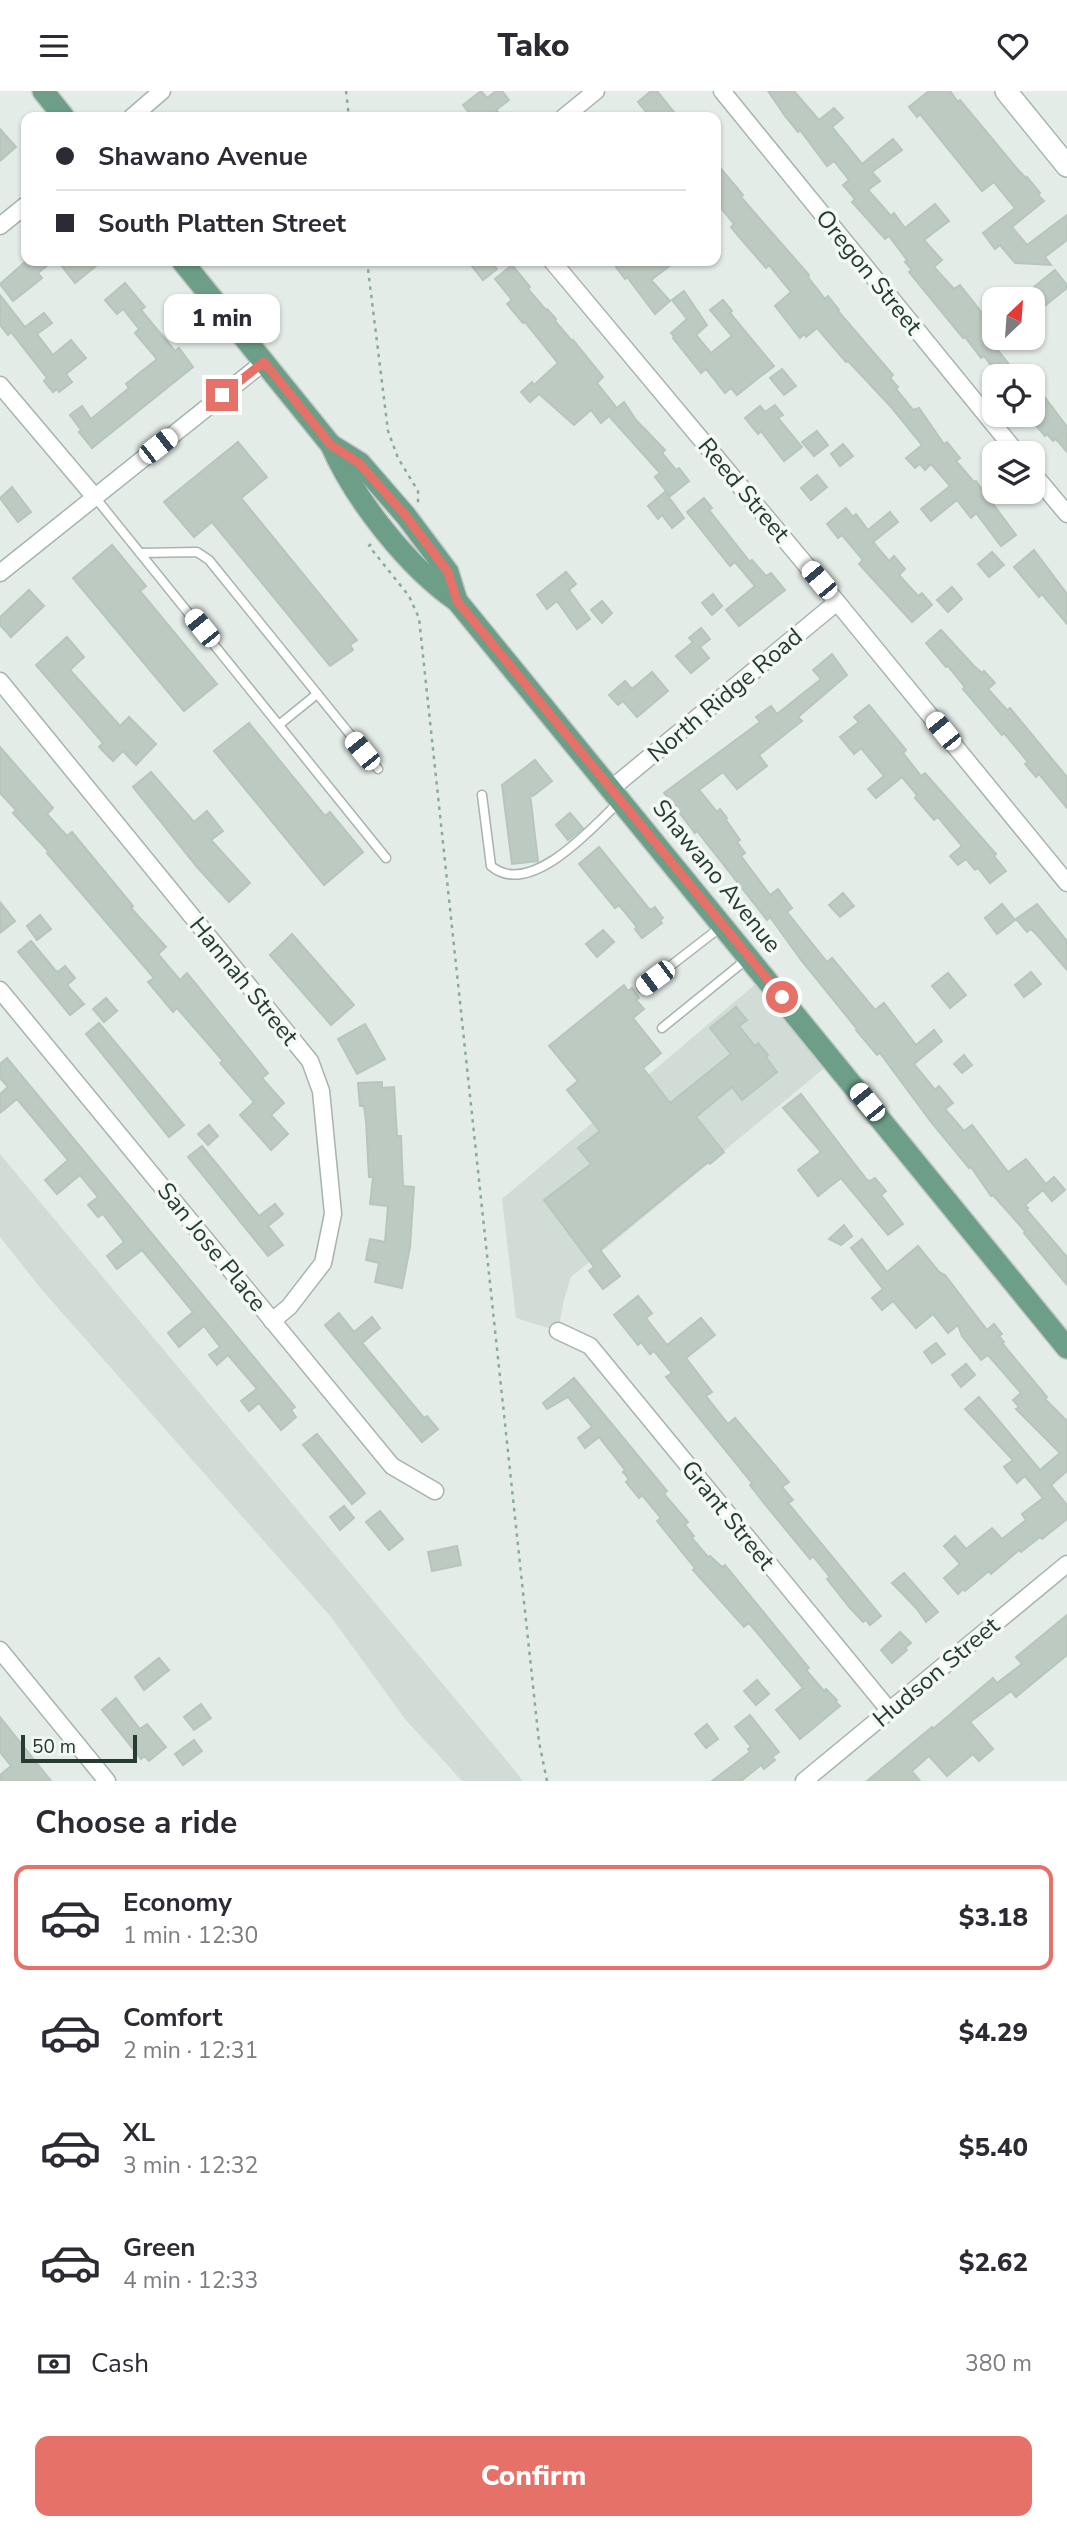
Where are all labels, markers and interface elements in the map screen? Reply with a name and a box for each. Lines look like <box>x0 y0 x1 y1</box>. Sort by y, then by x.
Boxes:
text: Tako <box>498 24 569 67</box>
icon: menu <box>35 27 73 65</box>
icon: heart <box>994 27 1032 65</box>
text: Shawano Avenue <box>98 139 308 174</box>
street label: Oregon Street <box>809 203 930 342</box>
text: South Platten Street <box>98 206 346 241</box>
north arrow <box>982 287 1045 350</box>
map controls <box>982 287 1045 504</box>
callout: 1 min <box>164 293 280 343</box>
text: 1 min <box>192 303 252 334</box>
button: locate <box>982 364 1045 427</box>
route end <box>206 379 238 411</box>
car <box>135 425 182 467</box>
street label: Reed Street <box>691 431 797 549</box>
button: layers <box>982 441 1045 504</box>
car <box>798 557 841 603</box>
car <box>181 605 224 651</box>
street label: North Ridge Road <box>641 621 809 769</box>
car <box>922 708 965 754</box>
car <box>341 728 384 774</box>
street label: Shawano Avenue <box>645 793 789 959</box>
street label: Hannah Street <box>182 910 306 1052</box>
car <box>632 957 679 999</box>
route start <box>766 981 798 1013</box>
car <box>846 1079 889 1125</box>
street label: San Jose Place <box>150 1176 274 1318</box>
street label: Grant Street <box>674 1454 782 1577</box>
street label: Hudson Street <box>866 1609 1006 1734</box>
scale bar <box>21 1732 136 1764</box>
text: 50 m <box>32 1734 76 1760</box>
text: Choose a ride <box>35 1801 237 1844</box>
text: Economy <box>123 1885 232 1920</box>
icon: car <box>39 1886 102 1949</box>
text: $3.18 <box>959 1900 1028 1935</box>
text: 1 min · 12:30 <box>123 1920 258 1951</box>
text: Comfort <box>123 2000 223 2035</box>
icon: car <box>39 2001 102 2064</box>
text: $4.29 <box>959 2015 1028 2050</box>
text: 2 min · 12:31 <box>123 2035 258 2066</box>
text: XL <box>123 2115 155 2150</box>
icon: car <box>39 2116 102 2179</box>
text: $5.40 <box>959 2130 1028 2165</box>
text: 3 min · 12:32 <box>123 2150 258 2181</box>
text: Green <box>123 2230 196 2265</box>
icon: car <box>39 2231 102 2294</box>
text: $2.62 <box>959 2245 1028 2280</box>
text: 4 min · 12:33 <box>123 2265 258 2296</box>
icon: cash <box>35 2345 73 2383</box>
text: Cash <box>91 2346 149 2381</box>
text: 380 m <box>965 2348 1032 2379</box>
button: Confirm <box>35 2436 1032 2516</box>

